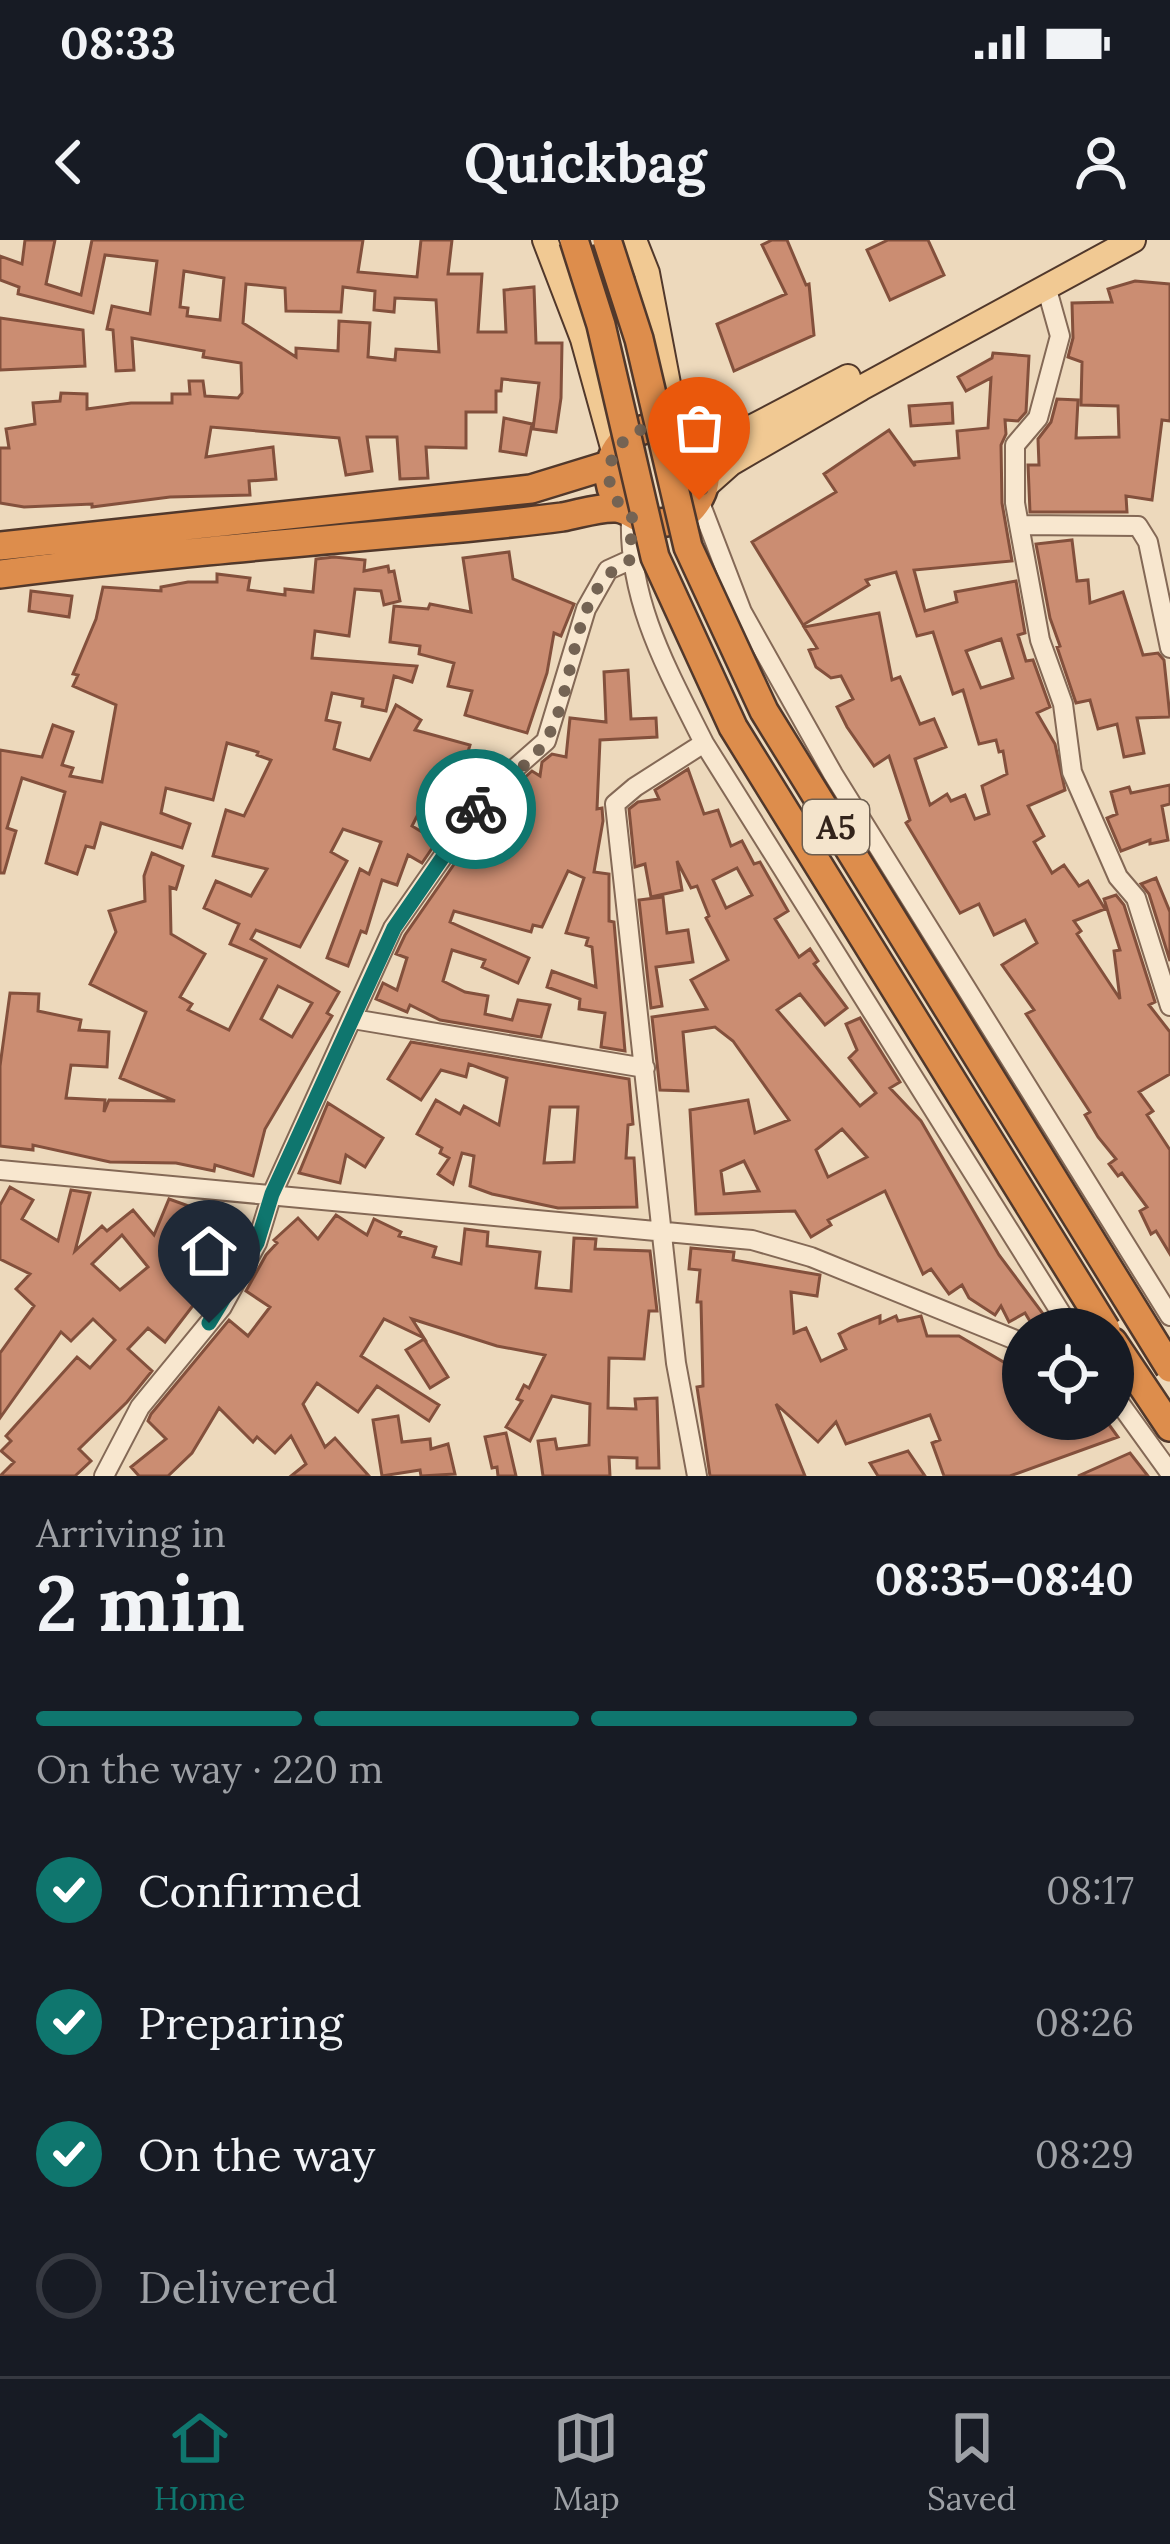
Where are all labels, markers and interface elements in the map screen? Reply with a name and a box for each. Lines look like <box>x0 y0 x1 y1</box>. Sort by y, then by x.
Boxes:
text: 08:33 <box>60 14 176 71</box>
text: Quickbag <box>464 128 706 197</box>
icon: back <box>36 129 102 195</box>
icon: person <box>1068 129 1134 195</box>
pin <box>648 377 750 500</box>
icon: bag <box>666 395 732 461</box>
courier <box>416 749 536 869</box>
icon: bike <box>443 776 509 842</box>
road number: A5 <box>803 800 869 854</box>
pin <box>158 1200 260 1323</box>
icon: home <box>176 1218 242 1284</box>
map controls <box>1002 1308 1134 1440</box>
button: locate <box>1002 1308 1134 1440</box>
text: Arriving in <box>36 1508 226 1558</box>
text: 08:35–08:40 <box>875 1550 1134 1607</box>
text: 2 min <box>36 1553 245 1652</box>
text: On the way · 220 m <box>36 1744 383 1794</box>
icon: check <box>36 1857 102 1923</box>
text: Confirmed <box>138 1862 362 1919</box>
text: 08:17 <box>1046 1865 1134 1915</box>
icon: check <box>36 1989 102 2055</box>
text: Preparing <box>138 1994 343 2051</box>
text: 08:26 <box>1035 1997 1134 2047</box>
icon: check <box>36 2121 102 2187</box>
text: On the way <box>138 2126 376 2183</box>
text: 08:29 <box>1035 2129 1134 2179</box>
text: Delivered <box>138 2258 338 2315</box>
tab: Home <box>154 2405 245 2519</box>
tab: Map <box>553 2405 620 2519</box>
tab: Saved <box>927 2405 1016 2519</box>

